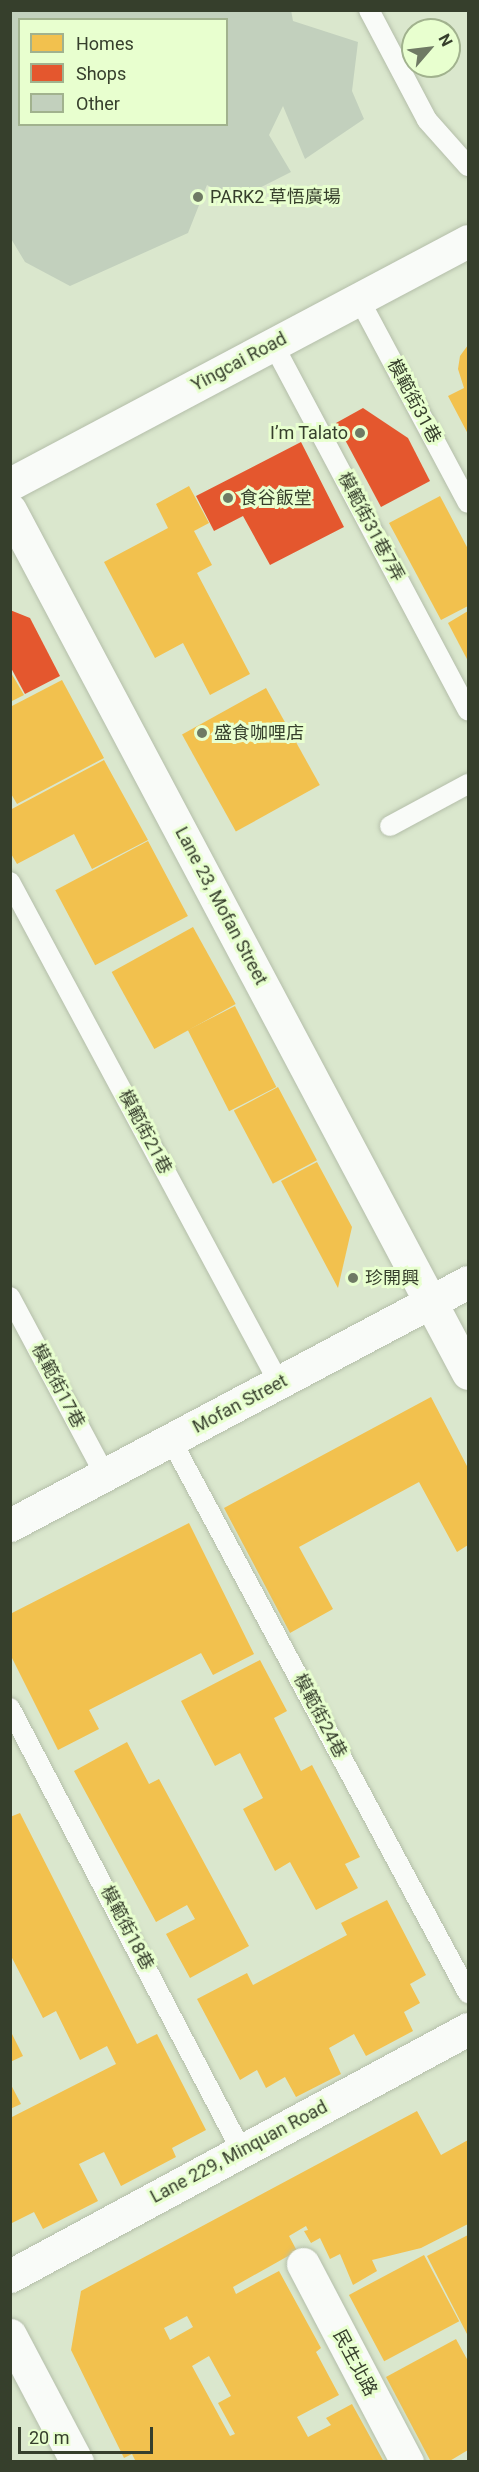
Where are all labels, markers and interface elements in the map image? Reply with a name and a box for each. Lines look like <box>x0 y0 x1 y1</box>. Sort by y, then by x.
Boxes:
legend <box>18 18 228 126</box>
north arrow <box>401 18 461 78</box>
text: N <box>435 31 457 50</box>
text: Homes <box>76 33 134 54</box>
text: Shops <box>76 63 126 84</box>
text: Other <box>76 93 120 114</box>
place label: PARK2 草悟廣場 <box>210 186 341 208</box>
marker: PARK2 草悟廣場 <box>191 190 205 204</box>
street label: Yingcai Road <box>188 328 290 396</box>
street label: 模範街31巷 <box>383 355 445 447</box>
place label: I’m Talato <box>270 422 348 444</box>
marker: I’m Talato <box>353 426 367 440</box>
street label: 模範街31巷7弄 <box>333 469 409 585</box>
place label: 食谷飯堂 <box>240 487 312 509</box>
marker: 食谷飯堂 <box>221 491 235 505</box>
place label: 盛食咖哩店 <box>214 722 304 744</box>
marker: 盛食咖哩店 <box>195 726 209 740</box>
street label: Lane 23, Mofan Street <box>170 823 272 989</box>
street label: 模範街21巷 <box>114 1086 176 1178</box>
place label: 珍開興 <box>365 1267 419 1289</box>
marker: 珍開興 <box>346 1271 360 1285</box>
street label: 模範街17巷 <box>27 1340 89 1432</box>
street label: Mofan Street <box>189 1370 291 1438</box>
street label: 模範街24巷 <box>289 1670 351 1762</box>
street label: 模範街18巷 <box>96 1882 158 1974</box>
street label: Lane 229, Minquan Road <box>147 2096 331 2208</box>
street label: 民生北路 <box>329 2326 381 2400</box>
scale bar <box>21 2415 156 2453</box>
text: 20 m <box>29 2427 69 2448</box>

